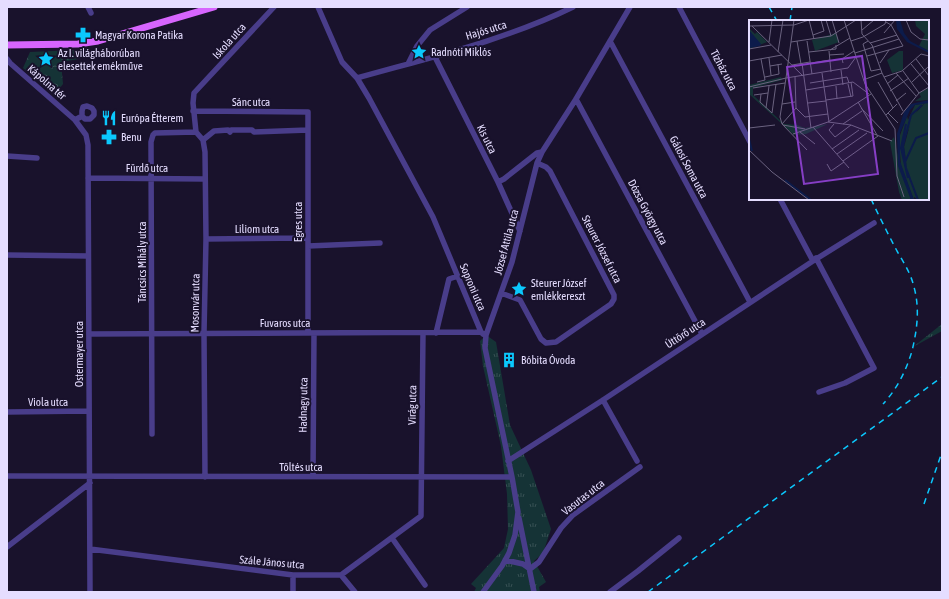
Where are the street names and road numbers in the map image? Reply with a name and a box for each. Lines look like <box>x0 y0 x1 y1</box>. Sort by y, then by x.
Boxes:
street label: Hajós utca <box>464 18 508 42</box>
street label: Iskola utca <box>210 21 248 61</box>
street label: Tízház utca <box>708 48 740 92</box>
street label: Kápolna tér <box>25 62 69 102</box>
street label: Sánc utca <box>232 96 270 108</box>
street label: Kis utca <box>475 123 499 155</box>
street label: Gálosi Soma utca <box>668 134 710 200</box>
street label: Fürdő utca <box>126 162 168 174</box>
street label: Dózsa György utca <box>626 177 670 247</box>
street label: Egres utca <box>292 202 304 242</box>
street label: József Attila utca <box>491 208 521 276</box>
street label: Steurer József utca <box>580 213 624 285</box>
street label: Táncsics Mihály utca <box>136 221 148 303</box>
street label: Liliom utca <box>235 223 279 235</box>
street label: Soproni utca <box>458 261 488 313</box>
street label: Mosonvár utca <box>188 274 202 332</box>
street label: Úttörő utca <box>663 316 707 350</box>
street label: Fuvaros utca <box>260 317 310 329</box>
street label: Ostermayer utca <box>73 321 85 387</box>
street label: Hadnagy utca <box>297 377 309 433</box>
street label: Virág utca <box>406 385 418 425</box>
street label: Viola utca <box>28 396 68 408</box>
street label: Töltés utca <box>279 461 323 473</box>
street label: Vasutas utca <box>559 477 607 517</box>
street label: Szále János utca <box>239 553 305 571</box>

